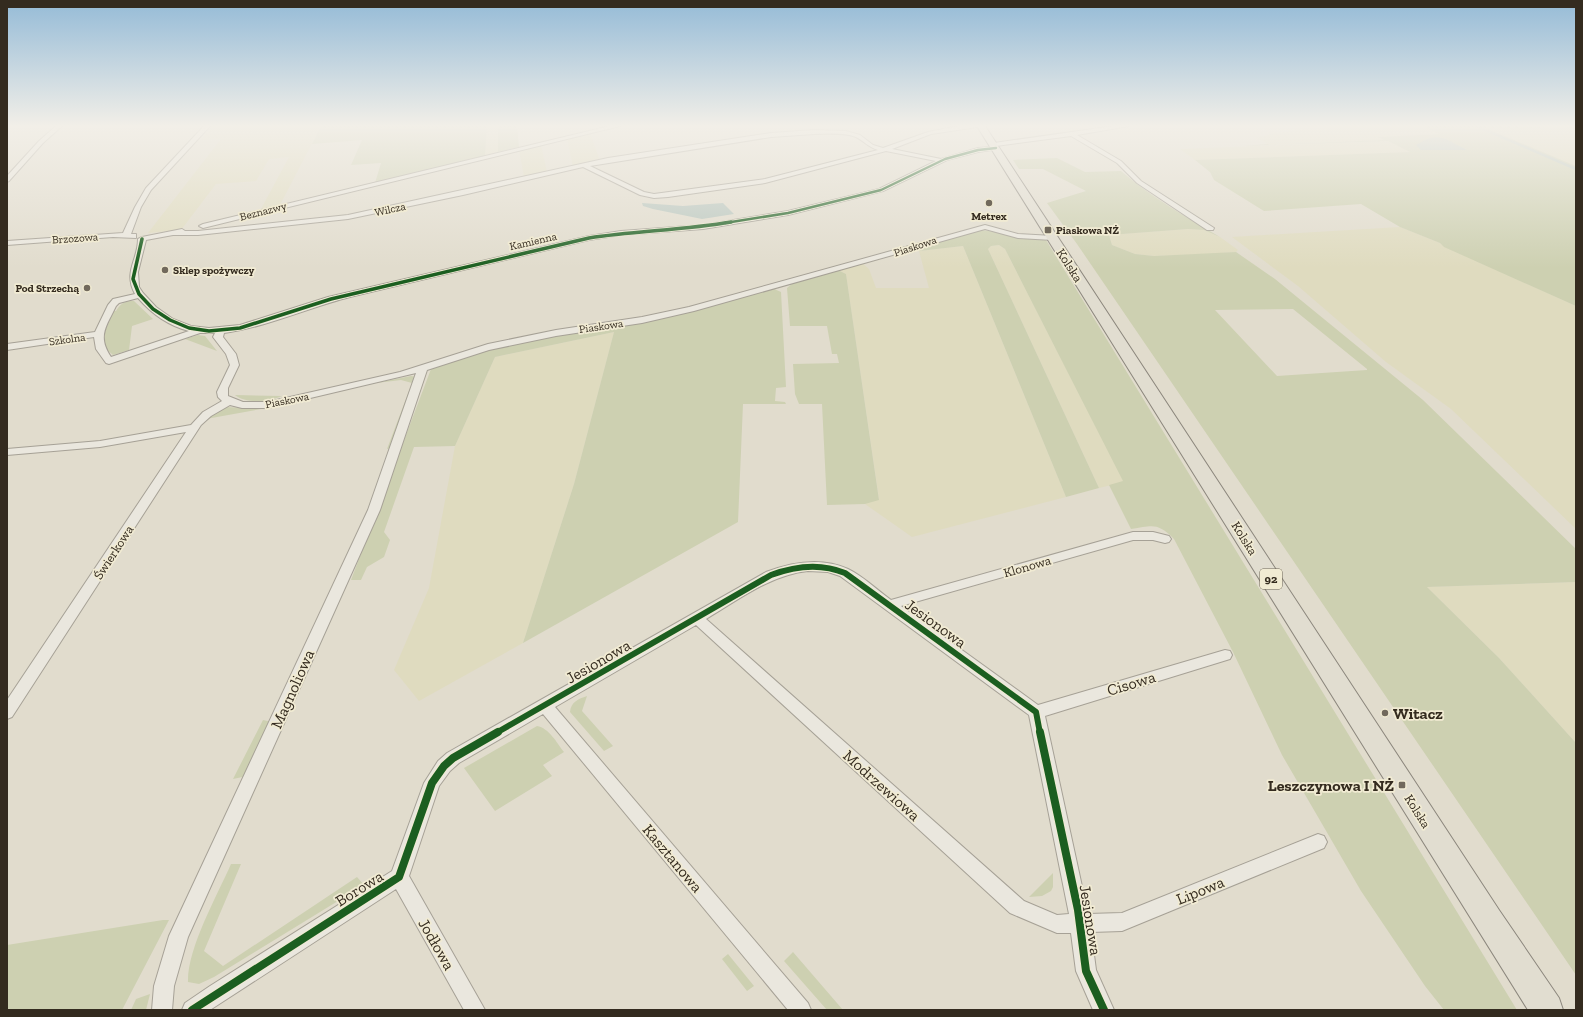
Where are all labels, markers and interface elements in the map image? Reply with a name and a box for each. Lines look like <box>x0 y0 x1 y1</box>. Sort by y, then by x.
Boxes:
marker: Metrex <box>984 198 994 208</box>
street label: Beznazwy <box>238 199 288 224</box>
street label: Wilcza <box>373 200 408 219</box>
place label: Metrex <box>971 210 1007 223</box>
place label: Piaskowa NŻ <box>1056 224 1119 237</box>
marker: Piaskowa NŻ <box>1043 225 1053 235</box>
street label: Brzozowa <box>51 230 99 247</box>
street label: Kamienna <box>508 230 559 253</box>
street label: Piaskowa <box>892 233 939 260</box>
street label: Kolska <box>1053 246 1086 285</box>
place label: Sklep spożywczy <box>173 264 255 277</box>
marker: Sklep spożywczy <box>160 265 170 275</box>
place label: Pod Strzechą <box>15 282 79 295</box>
marker: Pod Strzechą <box>82 283 92 293</box>
street label: Piaskowa <box>578 317 625 336</box>
street label: Szkolna <box>48 330 87 348</box>
street label: Piaskowa <box>264 390 311 411</box>
street label: Kolska <box>1228 519 1261 559</box>
street label: Świerkowa <box>90 522 137 582</box>
street label: Klonowa <box>1002 552 1053 580</box>
road number: 92 <box>1260 569 1282 589</box>
street label: Jesionowa <box>901 595 970 652</box>
street label: Jesionowa <box>563 635 634 687</box>
street label: Magnoliowa <box>267 646 318 732</box>
street label: Cisowa <box>1105 667 1158 700</box>
place label: Witacz <box>1393 704 1443 723</box>
marker: Witacz <box>1380 708 1390 718</box>
street label: Modrzewiowa <box>839 746 924 825</box>
place label: Leszczynowa I NŻ <box>1268 776 1395 795</box>
marker: Leszczynowa I NŻ <box>1397 780 1407 790</box>
street label: Kolska <box>1401 792 1434 832</box>
street label: Kasztanowa <box>639 820 707 897</box>
street label: Borowa <box>332 866 387 910</box>
street label: Lipowa <box>1173 872 1227 909</box>
street label: Jesionowa <box>1076 883 1106 957</box>
street label: Jodłowa <box>414 915 459 974</box>

